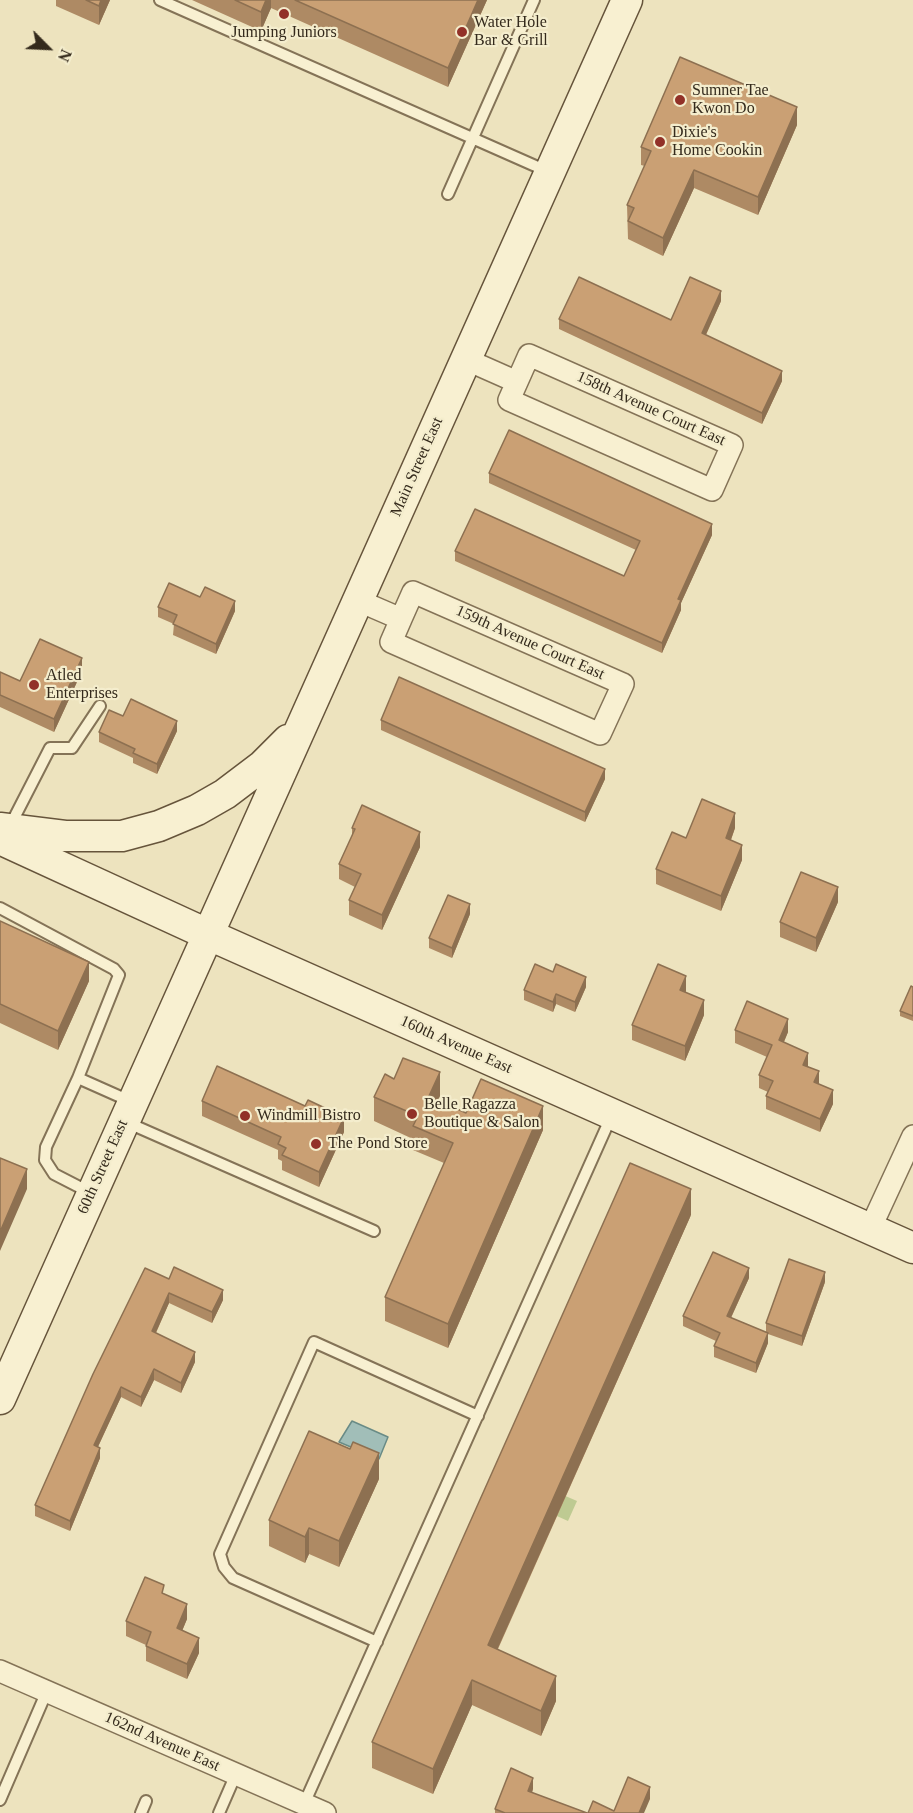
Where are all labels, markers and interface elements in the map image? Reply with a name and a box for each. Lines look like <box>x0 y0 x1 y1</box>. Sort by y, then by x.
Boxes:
marker: Jumping Juniors <box>277 7 291 21</box>
place label: Water Hole Bar & Grill <box>474 13 548 51</box>
north arrow <box>18 18 78 78</box>
place label: Jumping Juniors <box>231 23 337 43</box>
marker: Water Hole Bar & Grill <box>455 25 469 39</box>
text: N <box>55 47 75 64</box>
place label: Sumner Tae Kwon Do <box>692 81 769 119</box>
marker: Sumner Tae Kwon Do <box>673 93 687 107</box>
place label: Dixie's Home Cookin <box>672 123 762 161</box>
marker: Dixie's Home Cookin <box>653 135 667 149</box>
street label: 158th Avenue Court East <box>574 367 728 451</box>
street label: Main Street East <box>387 414 447 520</box>
street label: 159th Avenue Court East <box>453 601 607 685</box>
place label: Atled Enterprises <box>46 666 118 704</box>
marker: Atled Enterprises <box>27 678 41 692</box>
street label: 160th Avenue East <box>397 1012 515 1078</box>
place label: Belle Ragazza Boutique & Salon <box>424 1095 540 1133</box>
place label: Windmill Bistro <box>257 1106 361 1126</box>
marker: Belle Ragazza Boutique & Salon <box>405 1107 419 1121</box>
marker: Windmill Bistro <box>238 1109 252 1123</box>
street label: 60th Street East <box>74 1117 132 1217</box>
place label: The Pond Store <box>328 1134 428 1154</box>
marker: The Pond Store <box>309 1137 323 1151</box>
street label: 162nd Avenue East <box>101 1708 223 1776</box>

